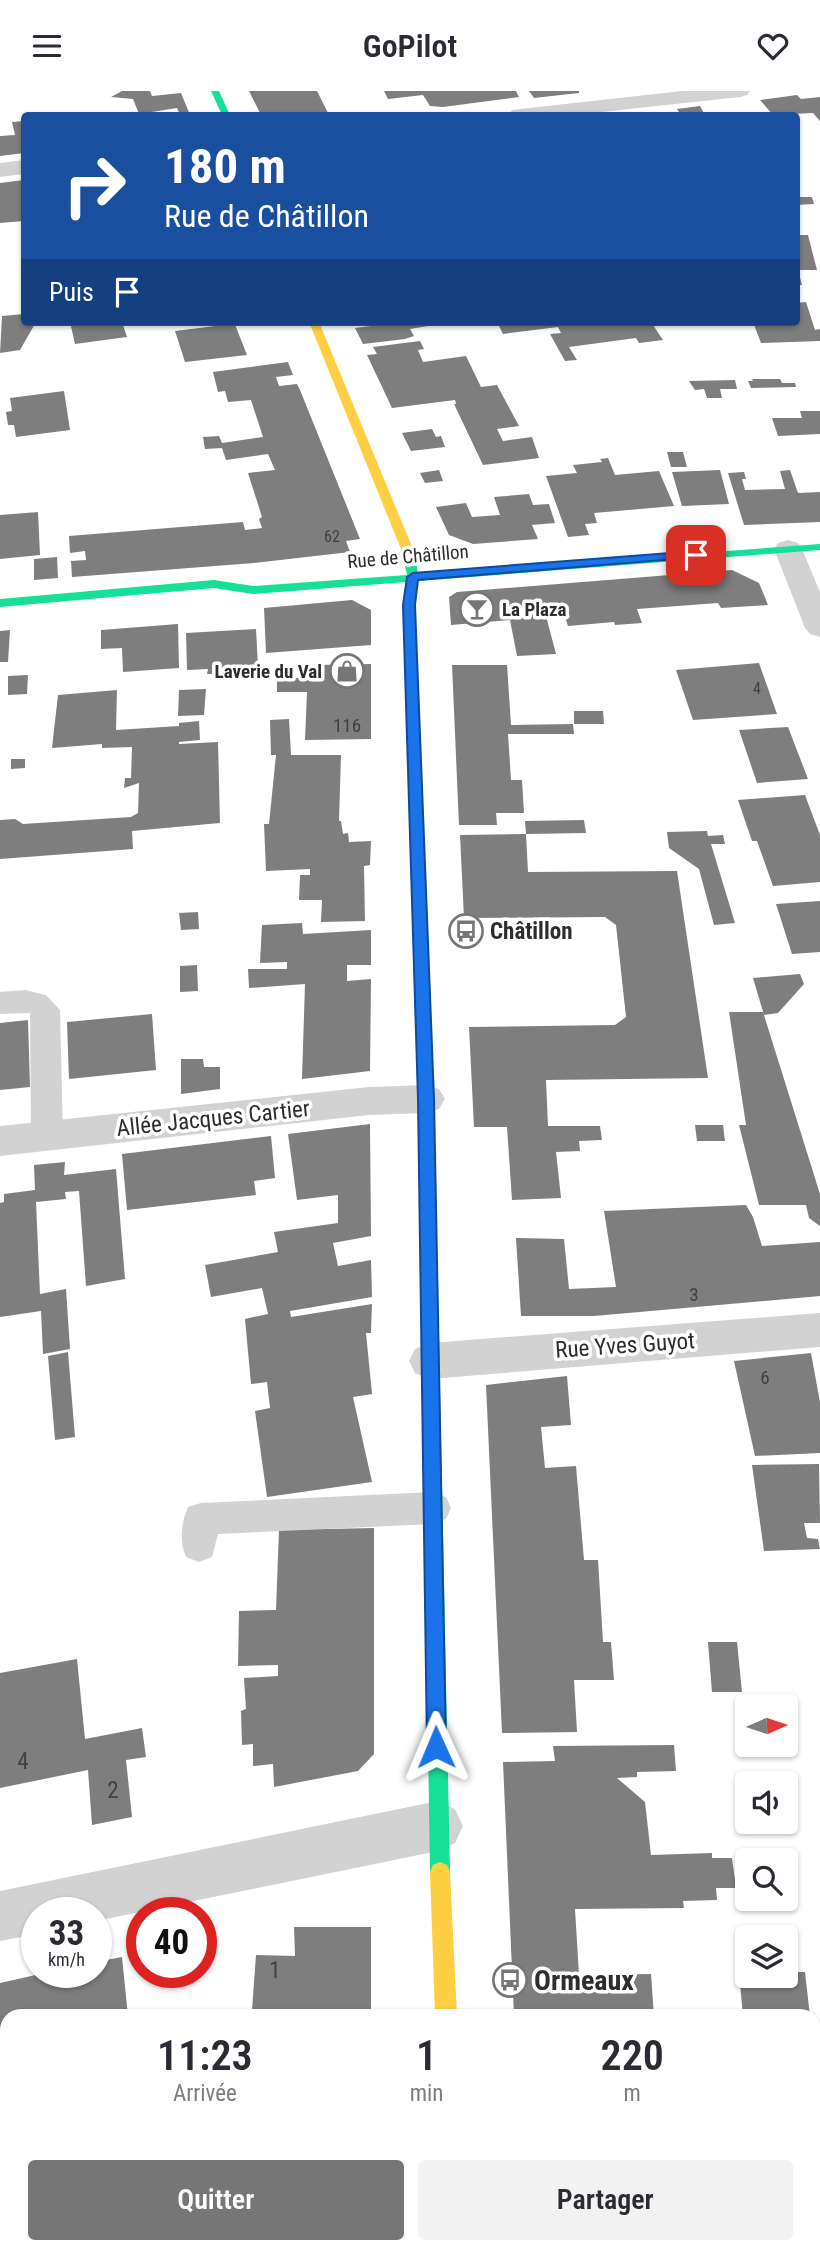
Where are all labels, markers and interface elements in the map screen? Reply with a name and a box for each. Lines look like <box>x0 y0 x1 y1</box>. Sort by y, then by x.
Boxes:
icon: menu <box>28 27 66 65</box>
text: GoPilot <box>363 27 457 65</box>
icon: heart <box>754 27 792 65</box>
text: 180 m <box>164 138 286 195</box>
icon: right <box>49 140 140 231</box>
text: Rue de Châtillon <box>164 197 369 235</box>
icon: arrive <box>108 273 146 311</box>
text: Puis <box>49 277 94 307</box>
pin <box>666 525 726 585</box>
house number: 62 <box>324 527 340 546</box>
icon: arrive <box>677 536 715 574</box>
street label: Rue de Châtillon <box>346 540 470 573</box>
bar icon: La Plaza <box>458 590 496 628</box>
place label: La Plaza <box>502 598 567 621</box>
shop icon: Laverie du Val <box>328 652 366 690</box>
place label: Laverie du Val <box>215 660 322 683</box>
house number: 4 <box>753 679 761 698</box>
house number: 116 <box>333 714 361 737</box>
bus stop icon: Châtillon <box>447 912 485 950</box>
place label: Châtillon <box>490 918 572 945</box>
street label: Allée Jacques Cartier <box>115 1095 311 1142</box>
house number: 3 <box>689 1283 699 1306</box>
street label: Rue Yves Guyot <box>554 1327 696 1364</box>
house number: 6 <box>760 1366 770 1389</box>
north arrow <box>735 1694 798 1757</box>
map controls <box>735 1694 798 1988</box>
position arrow <box>399 1710 473 1784</box>
house number: 4 <box>17 1748 29 1775</box>
button: sound <box>735 1771 798 1834</box>
house number: 2 <box>107 1777 119 1804</box>
button: search <box>735 1848 798 1911</box>
speed limit sign: 40 <box>126 1897 217 1988</box>
text: 33 <box>49 1913 84 1954</box>
button: layers <box>735 1925 798 1988</box>
text: km/h <box>48 1949 85 1970</box>
house number: 1 <box>269 1957 281 1984</box>
bus stop icon: Ormeaux <box>491 1961 529 1999</box>
place label: Ormeaux <box>534 1964 634 1997</box>
text: 11:23 <box>157 2031 253 2080</box>
text: 1 <box>416 2031 437 2080</box>
text: 220 <box>601 2031 664 2080</box>
text: Arrivée <box>173 2080 237 2107</box>
text: min <box>410 2080 443 2107</box>
text: m <box>624 2080 641 2107</box>
button: Quitter <box>28 2160 404 2240</box>
button: Partager <box>418 2160 793 2240</box>

